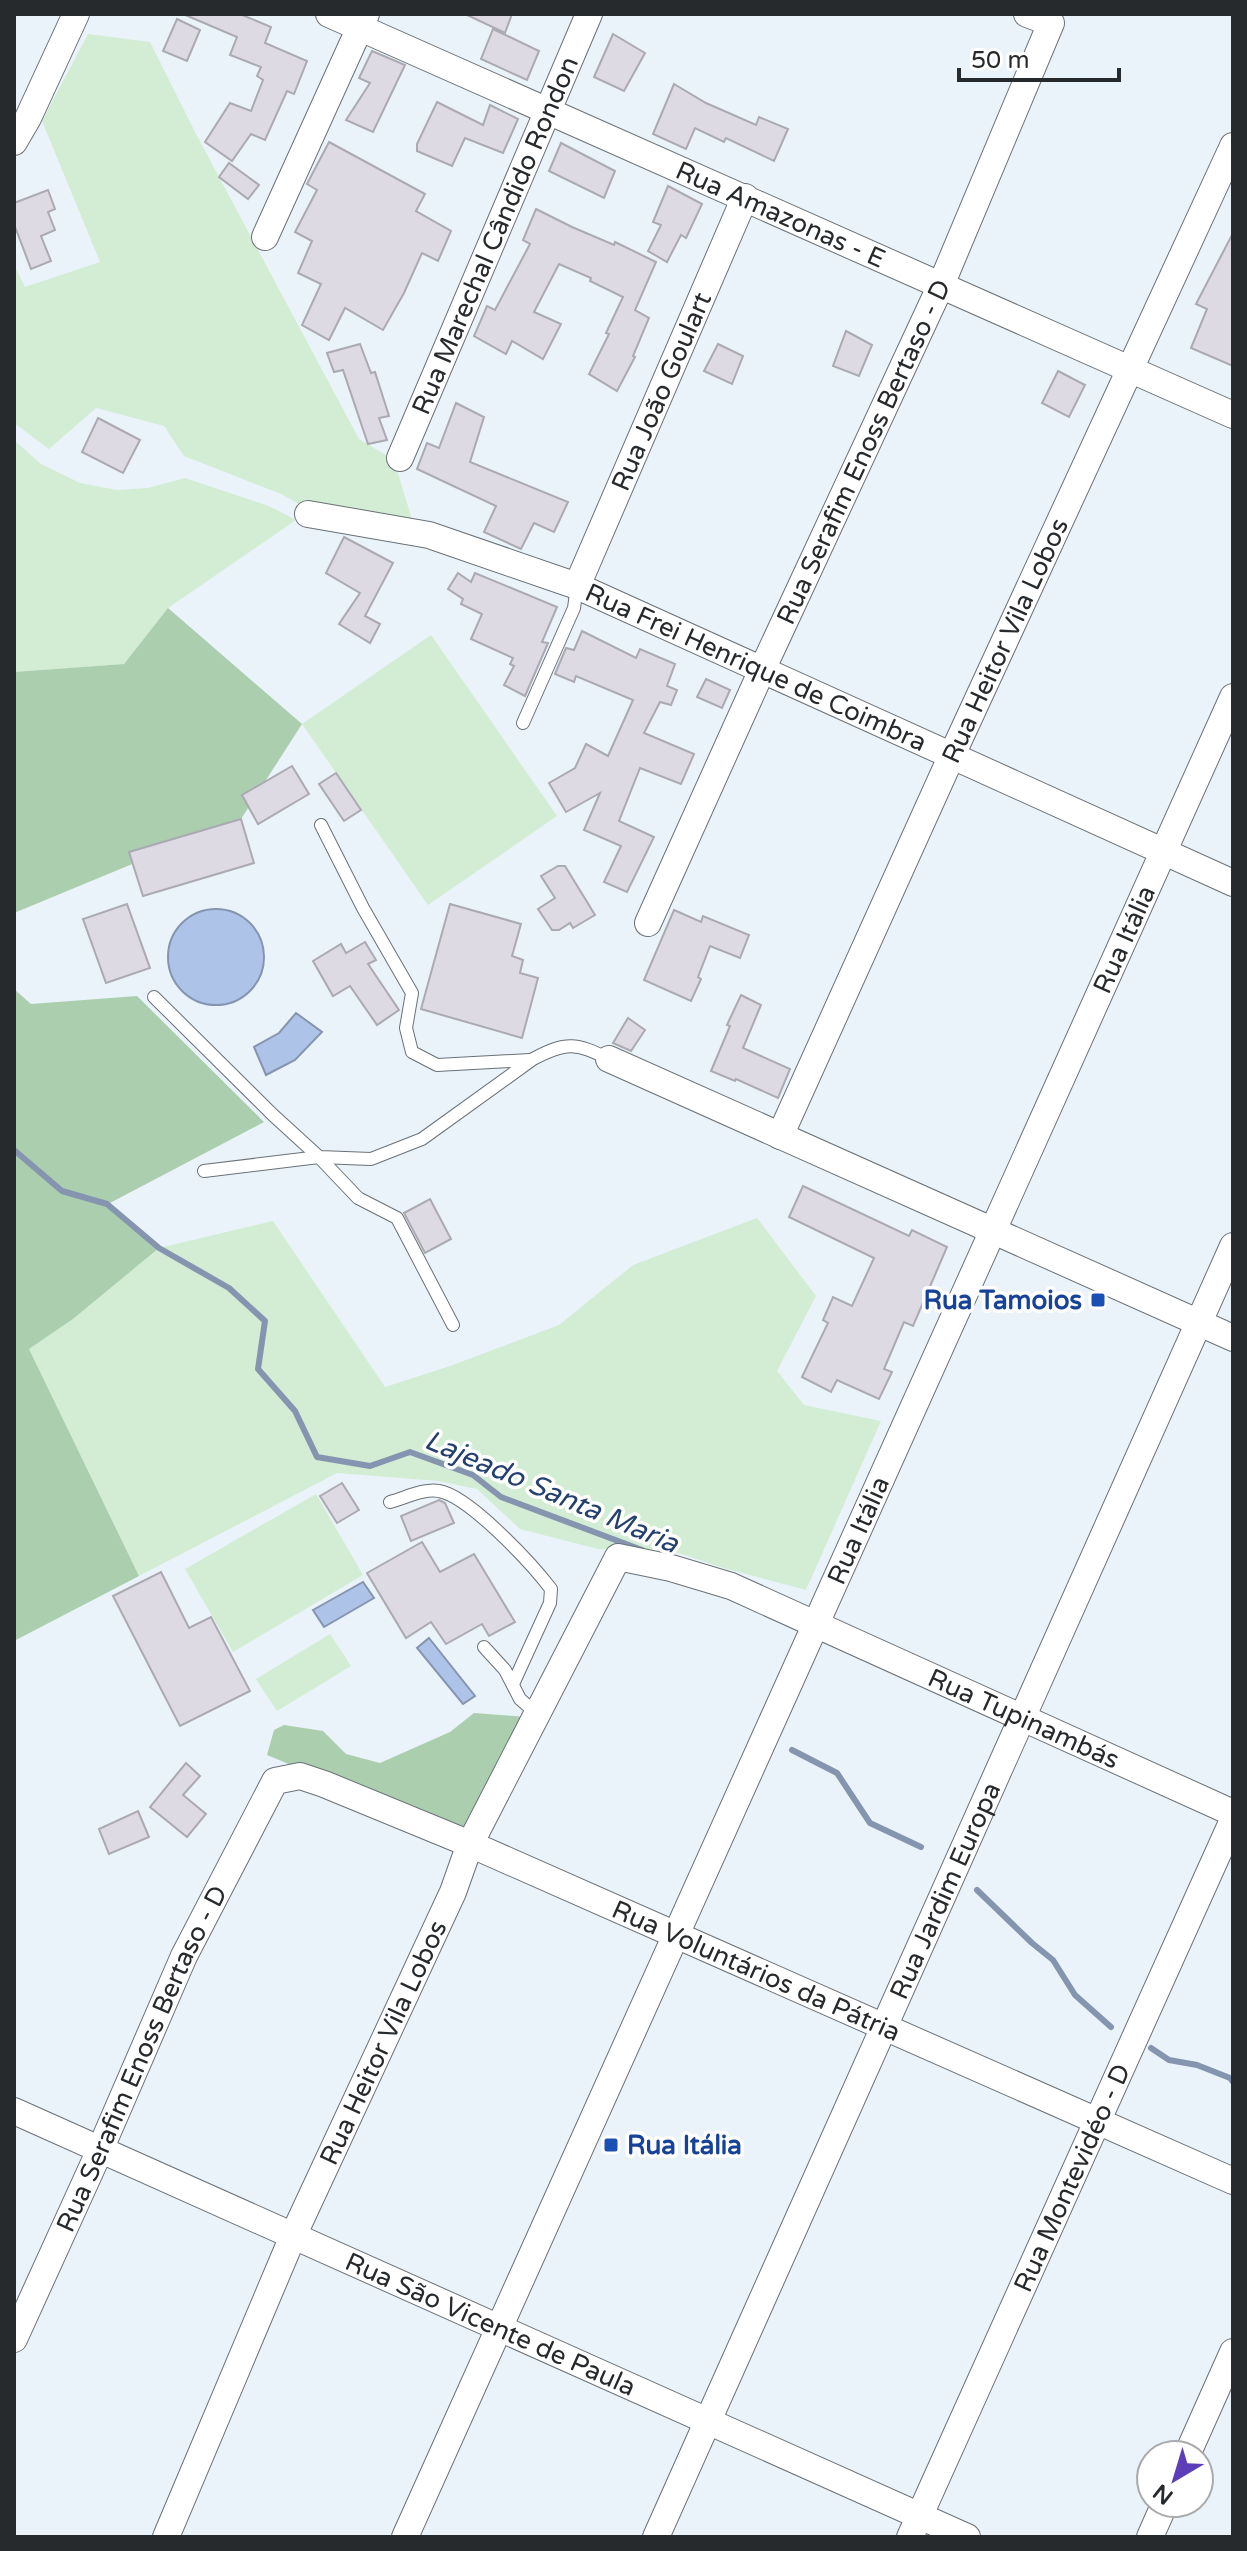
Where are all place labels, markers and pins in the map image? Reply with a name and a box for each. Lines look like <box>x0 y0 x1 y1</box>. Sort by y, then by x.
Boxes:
place label: Rua Tamoios <box>923 1285 1082 1316</box>
marker: Rua Tamoios <box>1089 1291 1107 1309</box>
place label: Rua Itália <box>627 2130 742 2161</box>
marker: Rua Itália <box>602 2136 620 2154</box>

